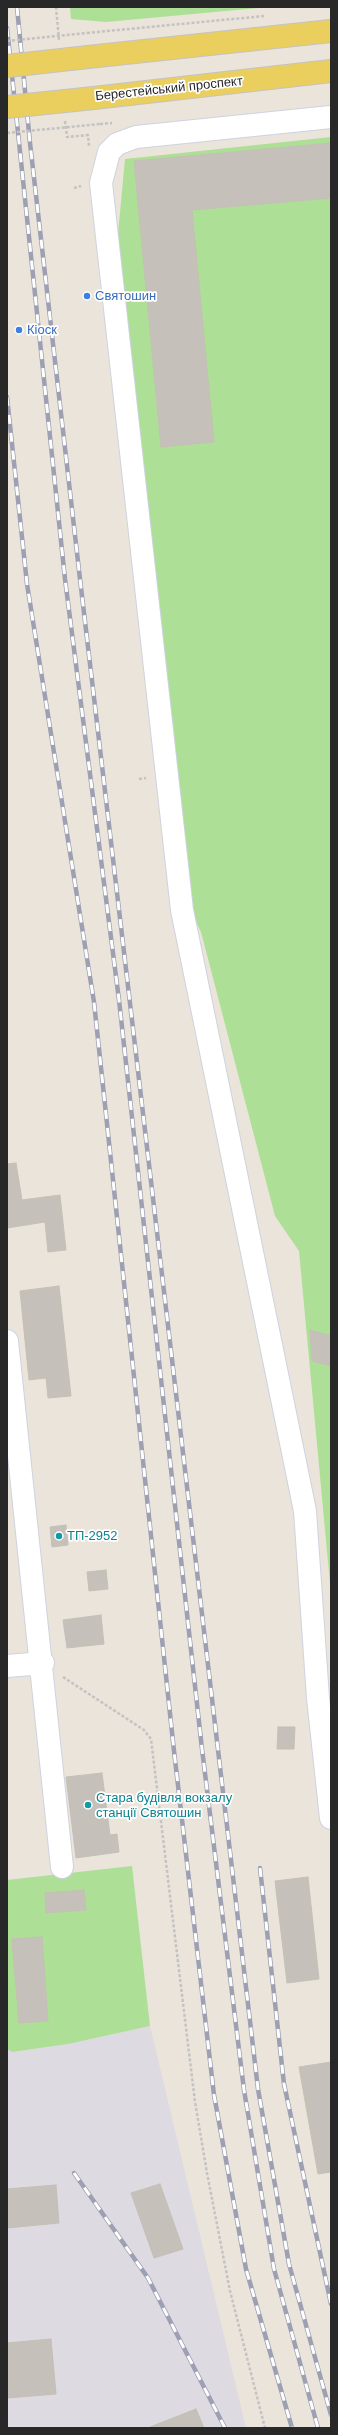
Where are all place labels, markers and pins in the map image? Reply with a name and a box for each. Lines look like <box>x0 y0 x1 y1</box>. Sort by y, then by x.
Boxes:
place label: Святошин <box>95 288 156 304</box>
marker: Святошин <box>82 291 92 301</box>
place label: Кіоск <box>27 322 57 338</box>
marker: Кіоск <box>14 325 24 335</box>
place label: ТП-2952 <box>67 1528 118 1544</box>
marker: ТП-2952 <box>54 1531 64 1541</box>
place label: Стара будівля вокзалу станції Святошин <box>96 1790 232 1821</box>
marker: Стара будівля вокзалу станції Святошин <box>83 1800 93 1810</box>

